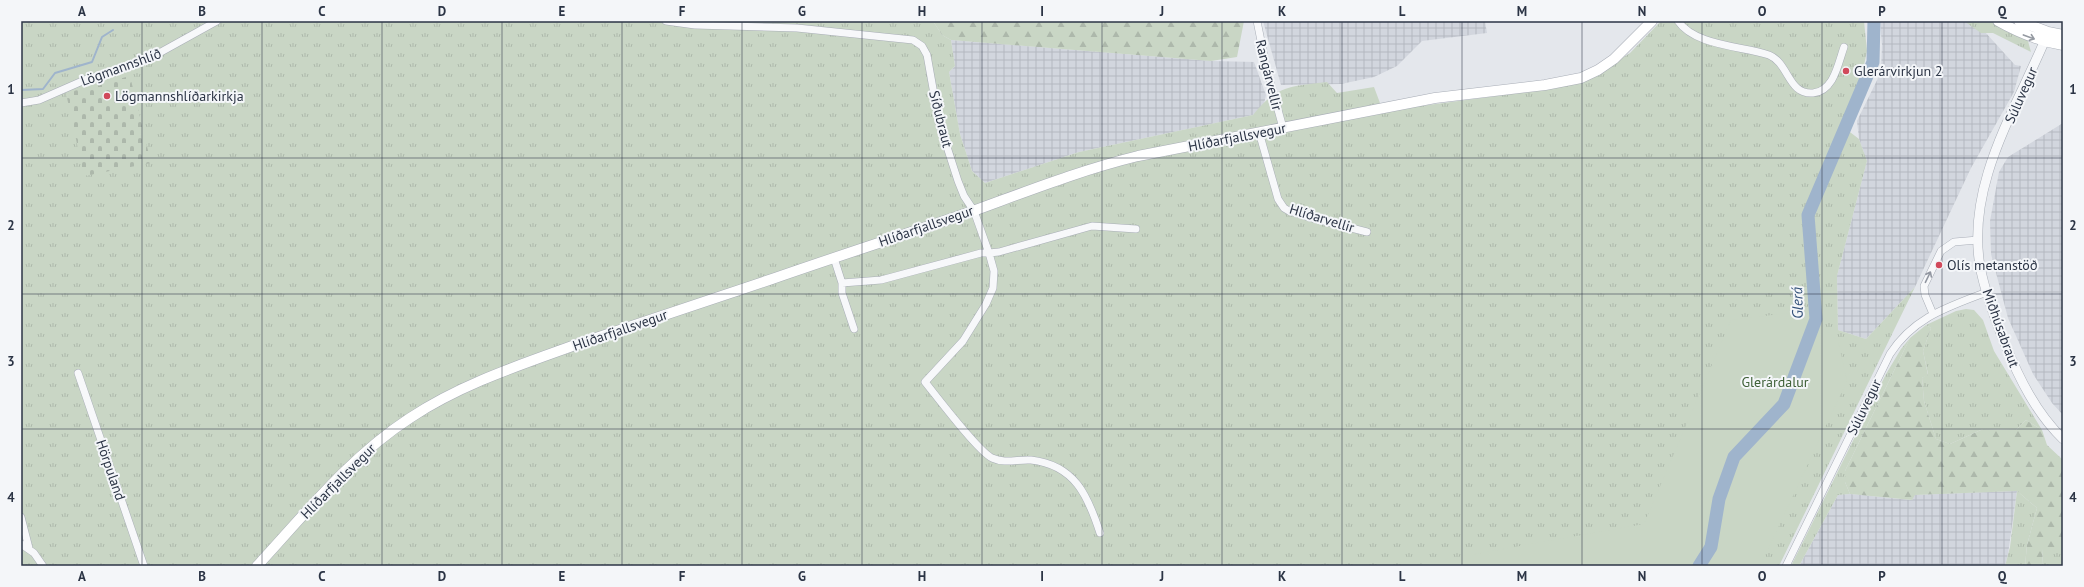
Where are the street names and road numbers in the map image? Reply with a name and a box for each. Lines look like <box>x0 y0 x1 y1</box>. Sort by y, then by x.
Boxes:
street label: Rangárvellir <box>1252 38 1287 113</box>
street label: Lögmannshlíð <box>78 44 164 90</box>
street label: Súluvegur <box>2001 64 2042 126</box>
street label: Síðubraut <box>925 89 957 150</box>
street label: Hlíðarfjallsvegur <box>1186 119 1288 155</box>
street label: Hlíðarvellir <box>1287 200 1357 237</box>
street label: Hlíðarfjallsvegur <box>876 201 976 251</box>
street label: Miðhúsabraut <box>1978 286 2024 370</box>
street label: Hlíðarfjallsvegur <box>570 305 670 355</box>
street label: Súluvegur <box>1843 376 1885 438</box>
street label: Hörpuland <box>92 437 130 503</box>
street label: Hlíðarfjallsvegur <box>296 439 380 523</box>

